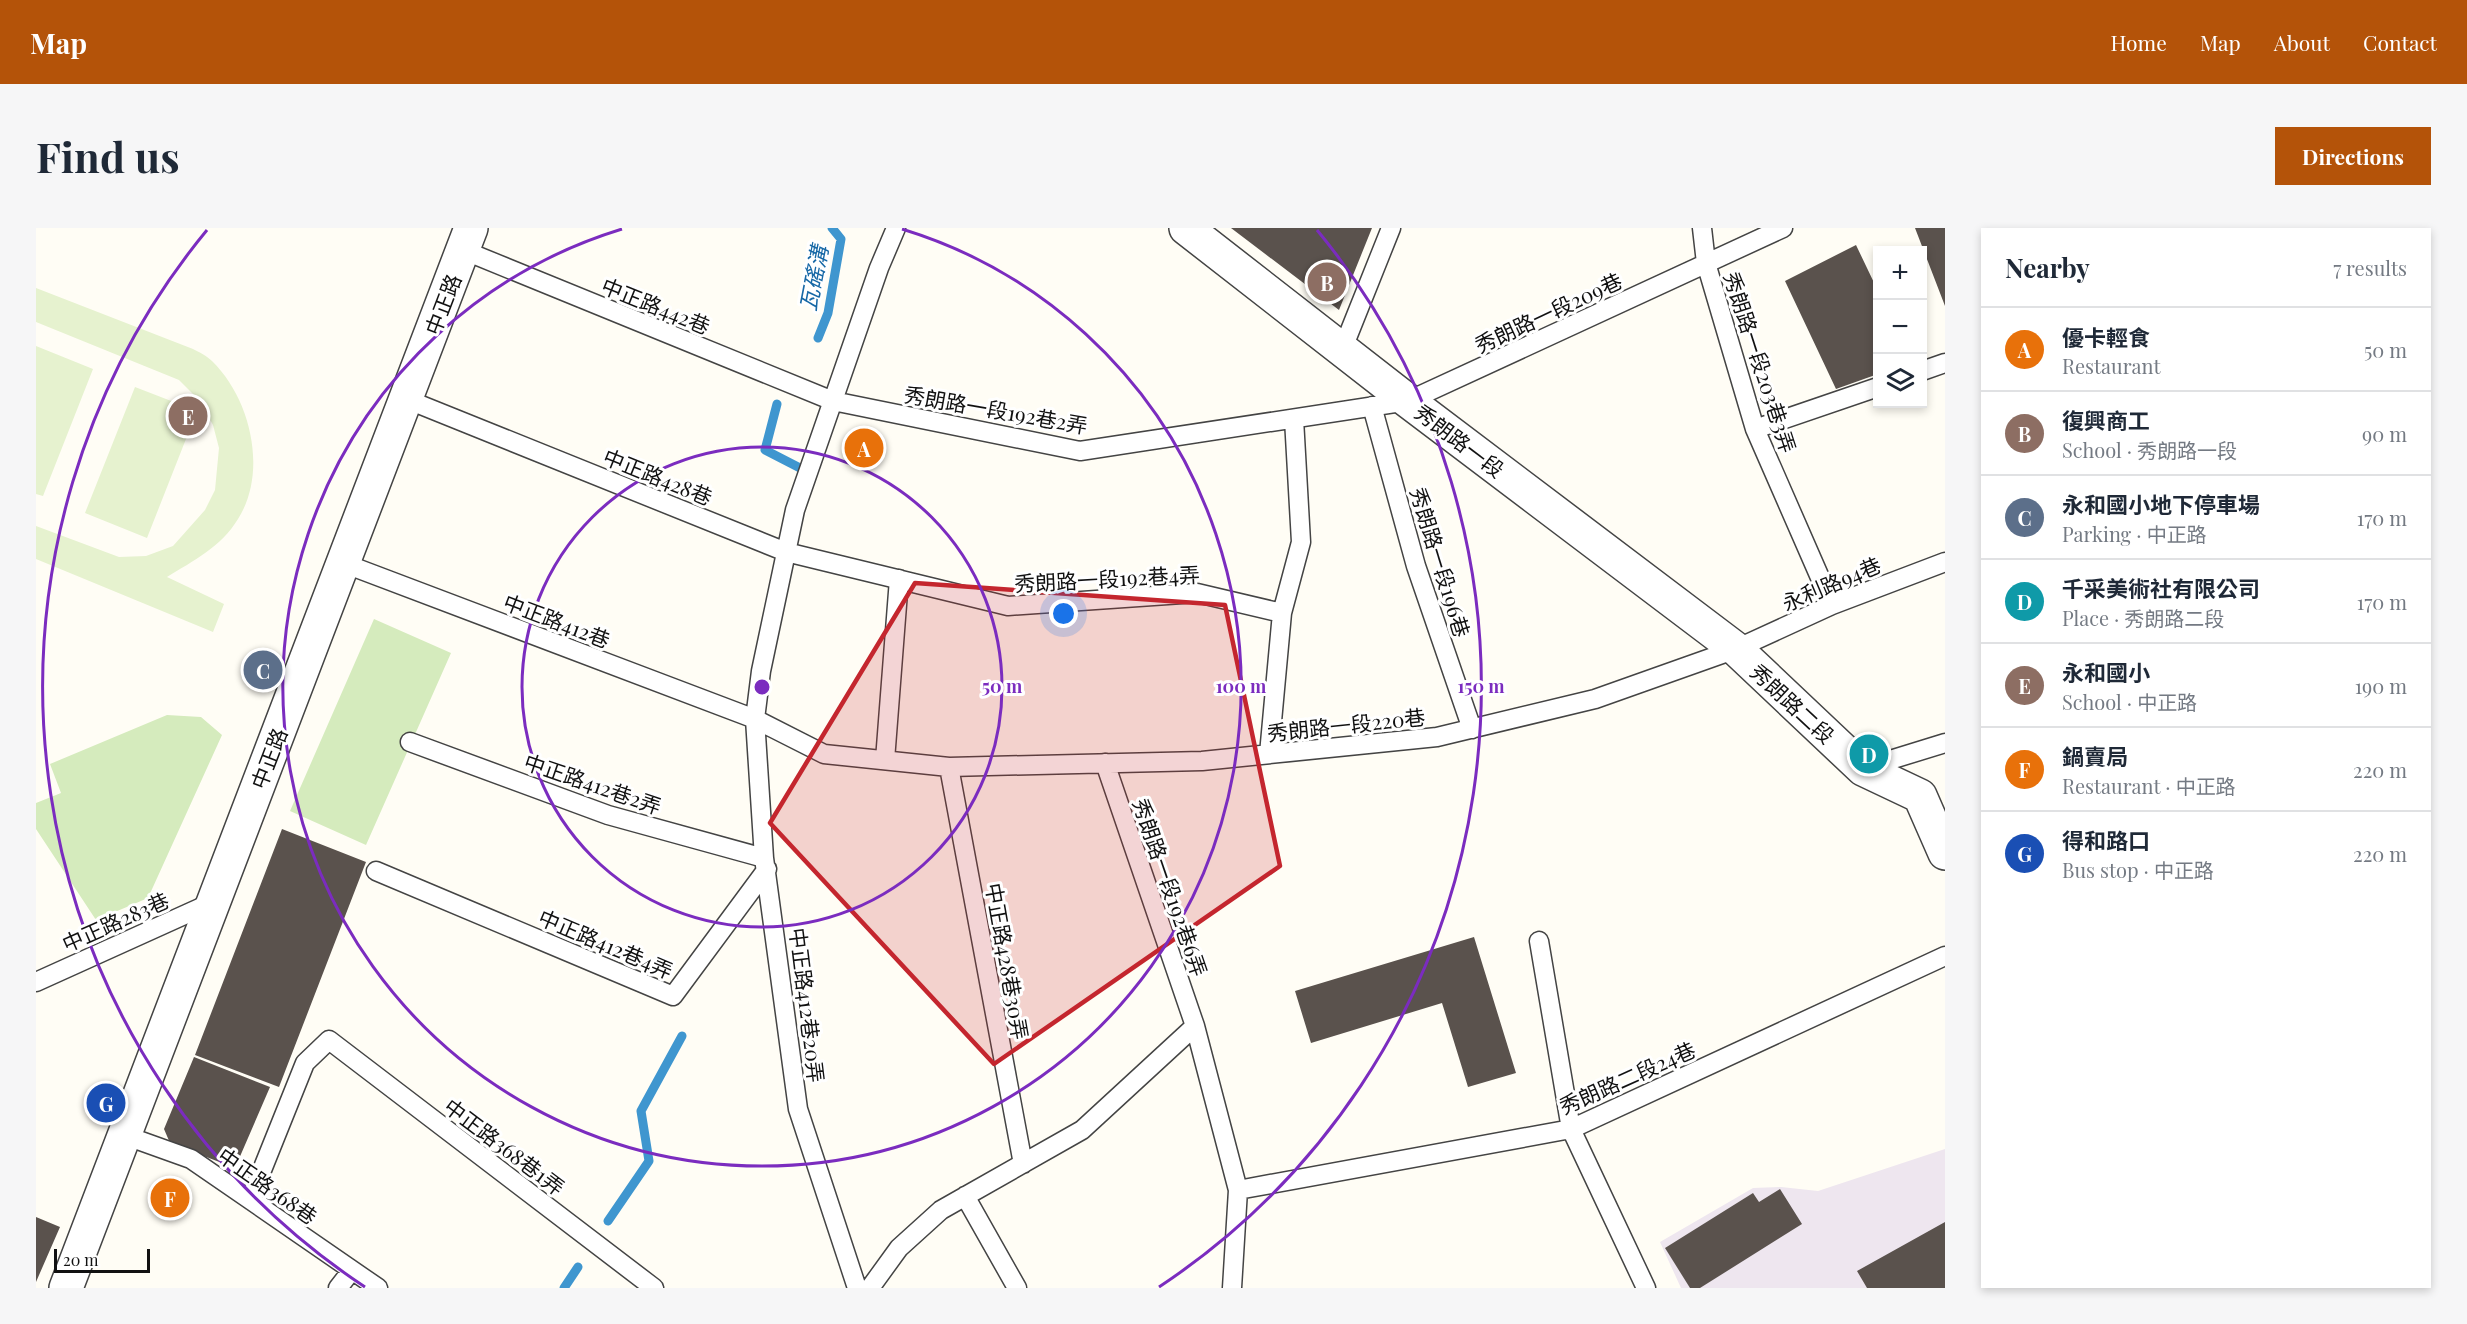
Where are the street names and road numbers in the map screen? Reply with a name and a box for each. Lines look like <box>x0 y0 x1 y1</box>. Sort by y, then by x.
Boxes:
street label: 秀朗路一段209巷 <box>1470 266 1626 358</box>
street label: 秀朗路一段203巷3弄 <box>1719 268 1803 456</box>
street label: 中正路 <box>418 270 466 338</box>
street label: 中正路442巷 <box>598 271 714 339</box>
street label: 秀朗路一段192巷2弄 <box>902 379 1090 439</box>
street label: 秀朗路一段 <box>1410 397 1510 483</box>
street label: 中正路428巷 <box>599 441 717 511</box>
street label: 秀朗路一段196巷 <box>1405 484 1477 640</box>
street label: 永利路94巷 <box>1777 550 1885 616</box>
street label: 秀朗路一段192巷4弄 <box>1013 559 1201 597</box>
street label: 中正路412巷 <box>500 587 614 653</box>
street label: 秀朗路二段 <box>1745 657 1841 749</box>
street label: 秀朗路一段220巷 <box>1266 702 1426 746</box>
street label: 中正路 <box>244 724 292 792</box>
street label: 中正路412巷2弄 <box>521 746 665 820</box>
street label: 秀朗路一段192巷6弄 <box>1127 794 1215 980</box>
street label: 中正路428巷30弄 <box>980 881 1036 1041</box>
street label: 中正路283巷 <box>57 885 173 957</box>
street label: 中正路412巷4弄 <box>534 902 678 984</box>
street label: 中正路412巷20弄 <box>785 926 831 1084</box>
street label: 秀朗路二段24巷 <box>1554 1034 1700 1120</box>
street label: 中正路368巷1弄 <box>439 1091 571 1201</box>
street label: 中正路368巷 <box>213 1140 323 1230</box>

